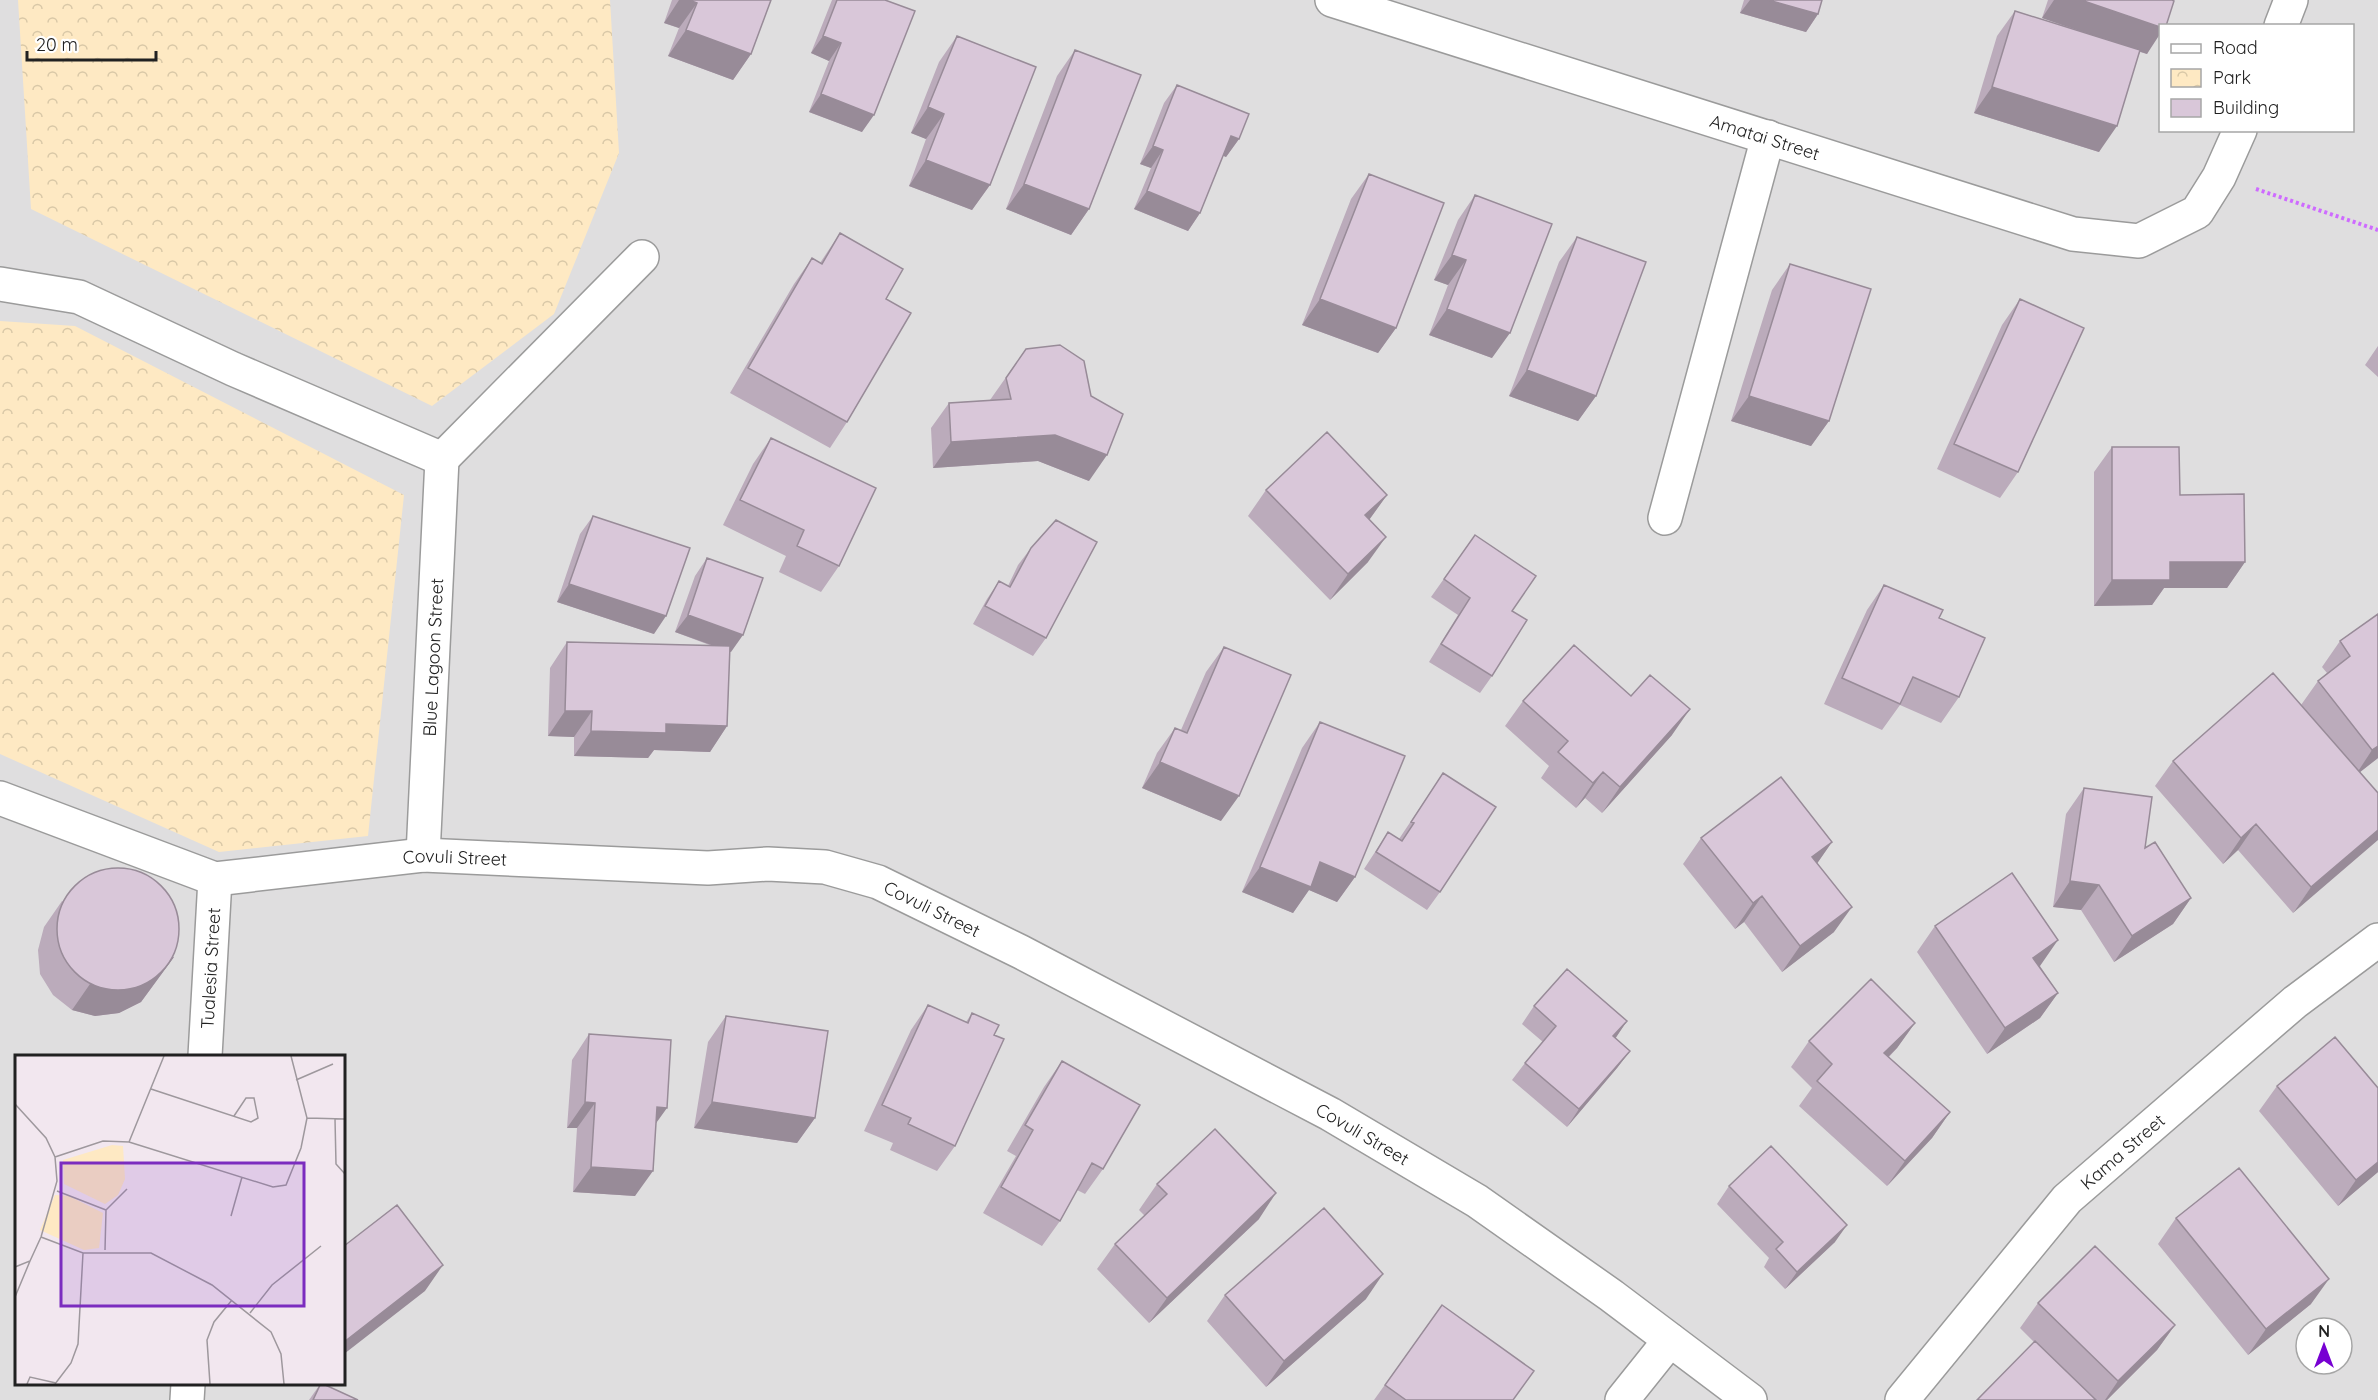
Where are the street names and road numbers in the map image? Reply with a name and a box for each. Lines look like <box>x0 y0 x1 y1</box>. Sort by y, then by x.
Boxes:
street label: Amatai Street <box>1707 109 1823 165</box>
street label: Blue Lagoon Street <box>417 577 448 737</box>
street label: Covuli Street <box>401 843 508 870</box>
street label: Covuli Street <box>880 875 984 942</box>
street label: Tualesia Street <box>195 907 225 1029</box>
street label: Covuli Street <box>1312 1097 1414 1170</box>
street label: Kama Street <box>2075 1108 2169 1194</box>

